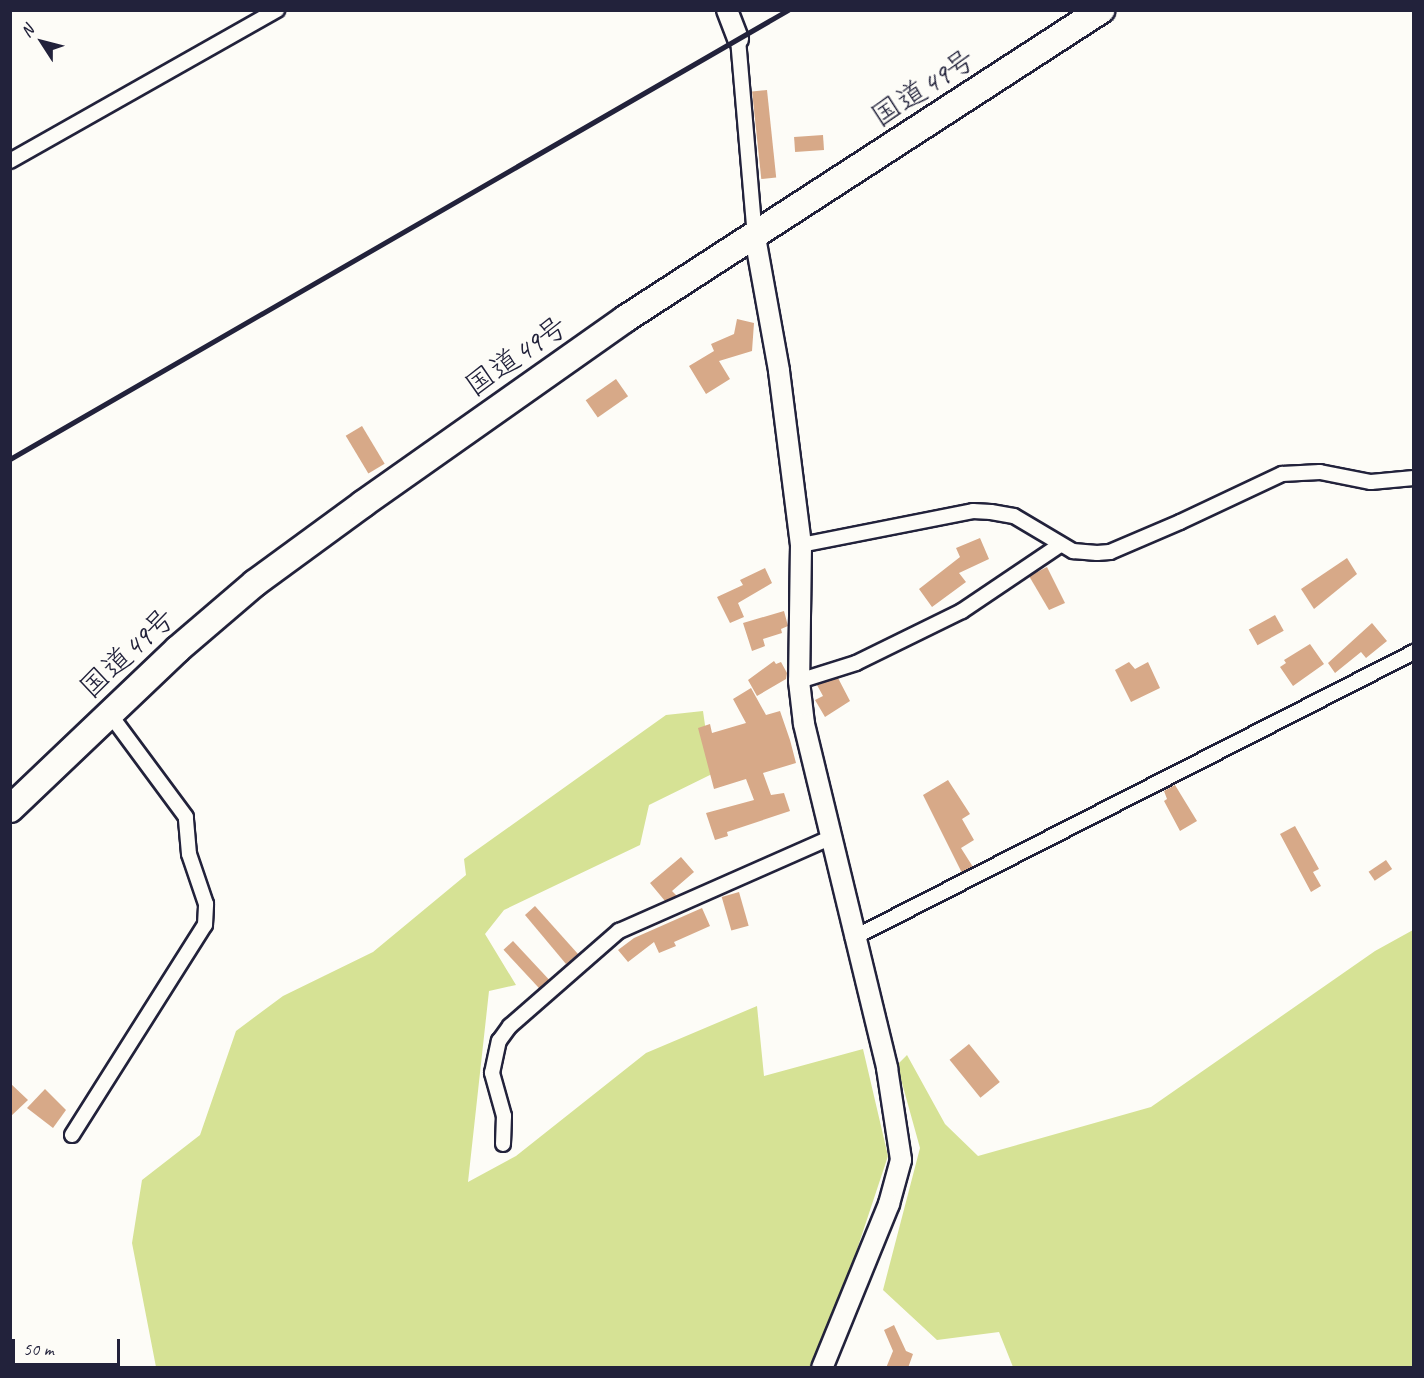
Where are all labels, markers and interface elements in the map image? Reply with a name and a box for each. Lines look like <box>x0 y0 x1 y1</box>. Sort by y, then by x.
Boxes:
north arrow <box>12 12 72 72</box>
text: N <box>16 22 38 41</box>
street label: 国道49号 <box>864 41 982 135</box>
street label: 国道49号 <box>458 308 574 404</box>
street label: 国道49号 <box>72 600 182 706</box>
scale bar <box>15 1327 123 1365</box>
text: 50 m <box>23 1338 54 1360</box>

